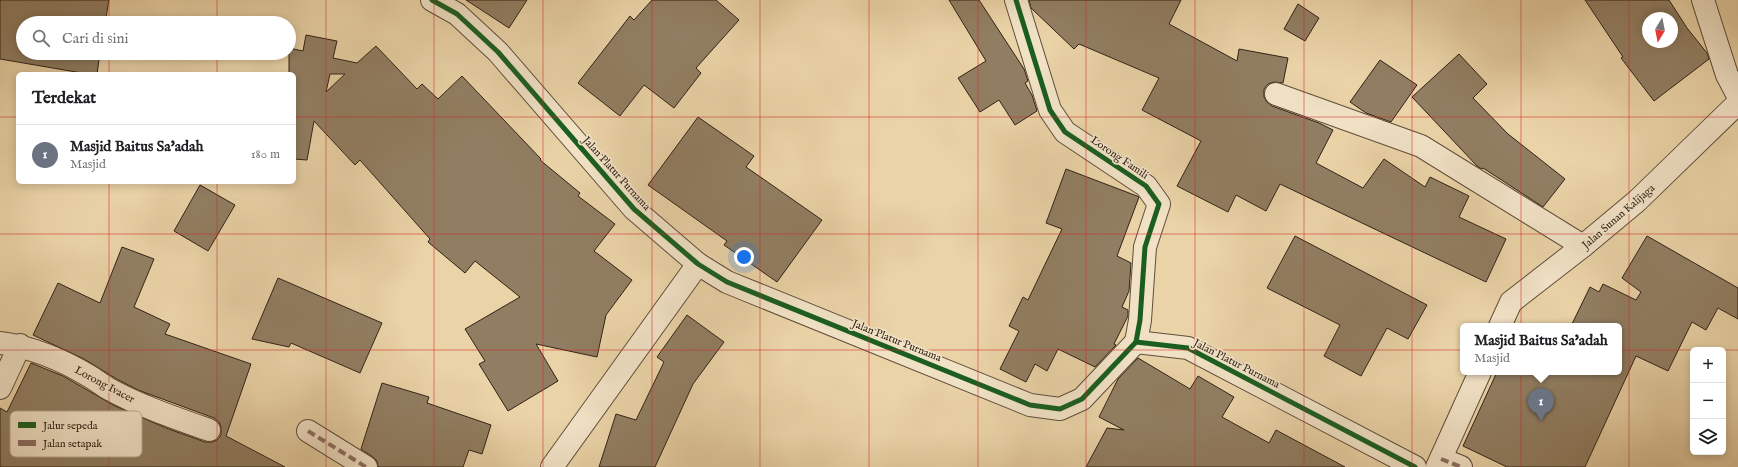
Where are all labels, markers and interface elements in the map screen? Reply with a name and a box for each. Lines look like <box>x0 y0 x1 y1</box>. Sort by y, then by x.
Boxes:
north arrow <box>1642 12 1678 48</box>
search box <box>16 16 296 60</box>
icon: search <box>30 27 52 49</box>
text: Cari di sini <box>62 29 129 48</box>
text: Terdekat <box>32 88 96 109</box>
street label: Jalan Platur Purnama <box>578 132 653 214</box>
street label: Lorong Famili <box>1088 133 1151 182</box>
text: Masjid Baitus Sa'adah <box>70 137 204 156</box>
text: 1 <box>43 146 47 163</box>
text: 180 m <box>251 146 280 163</box>
text: Masjid <box>70 156 106 173</box>
street label: Jalan Sunan Kalijaga <box>1578 181 1658 253</box>
your location <box>734 247 754 267</box>
street label: Jalan Platur Purnama <box>848 316 944 365</box>
popup <box>1460 323 1622 375</box>
text: Masjid Baitus Sa'adah <box>1474 331 1608 350</box>
street label: Jalan Platur Purnama <box>1189 335 1282 392</box>
map controls <box>1690 347 1726 455</box>
button: + <box>1690 347 1726 383</box>
text: Masjid <box>1474 350 1510 367</box>
street label: Lorong Ivacer <box>72 363 137 407</box>
button: − <box>1690 383 1726 419</box>
pin: 1 <box>1528 388 1554 421</box>
legend <box>10 411 142 457</box>
text: Jalur sepeda <box>41 419 98 433</box>
button: layers <box>1690 419 1726 455</box>
text: Jalan setapak <box>41 437 102 451</box>

